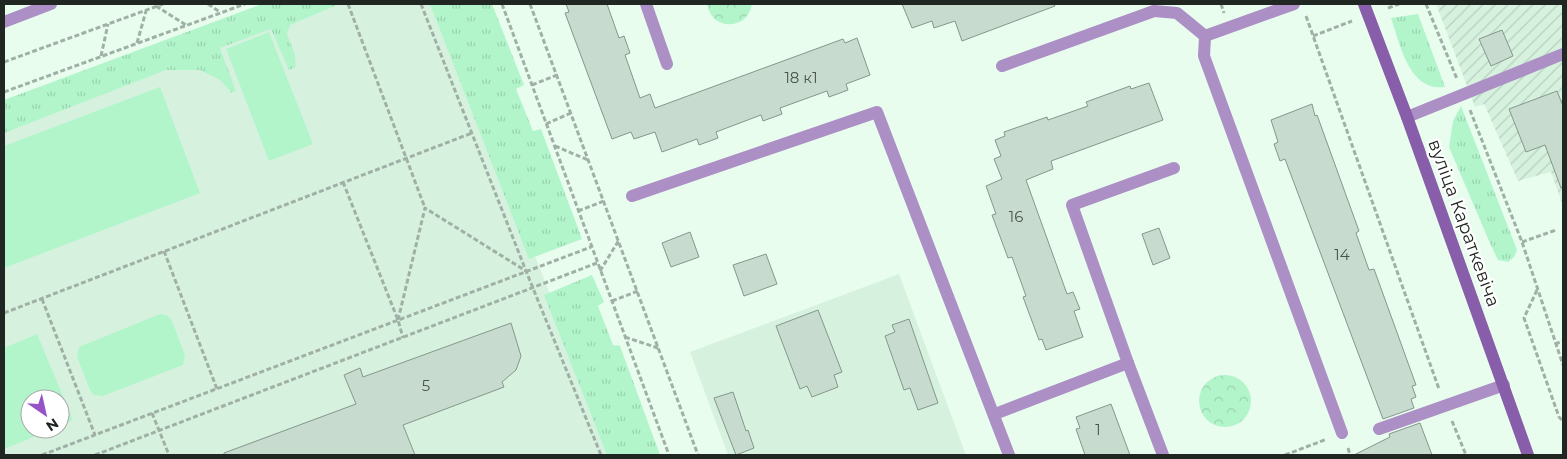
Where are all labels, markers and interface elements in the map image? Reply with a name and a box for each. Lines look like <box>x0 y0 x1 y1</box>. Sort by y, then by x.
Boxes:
house number: 18 к1 <box>784 68 818 87</box>
street label: вуліца Караткевіча <box>1423 136 1505 310</box>
house number: 16 <box>1009 207 1023 226</box>
house number: 14 <box>1334 245 1350 264</box>
house number: 5 <box>422 376 430 395</box>
north arrow <box>20 389 70 439</box>
text: N <box>43 414 62 435</box>
house number: 1 <box>1095 420 1101 439</box>

